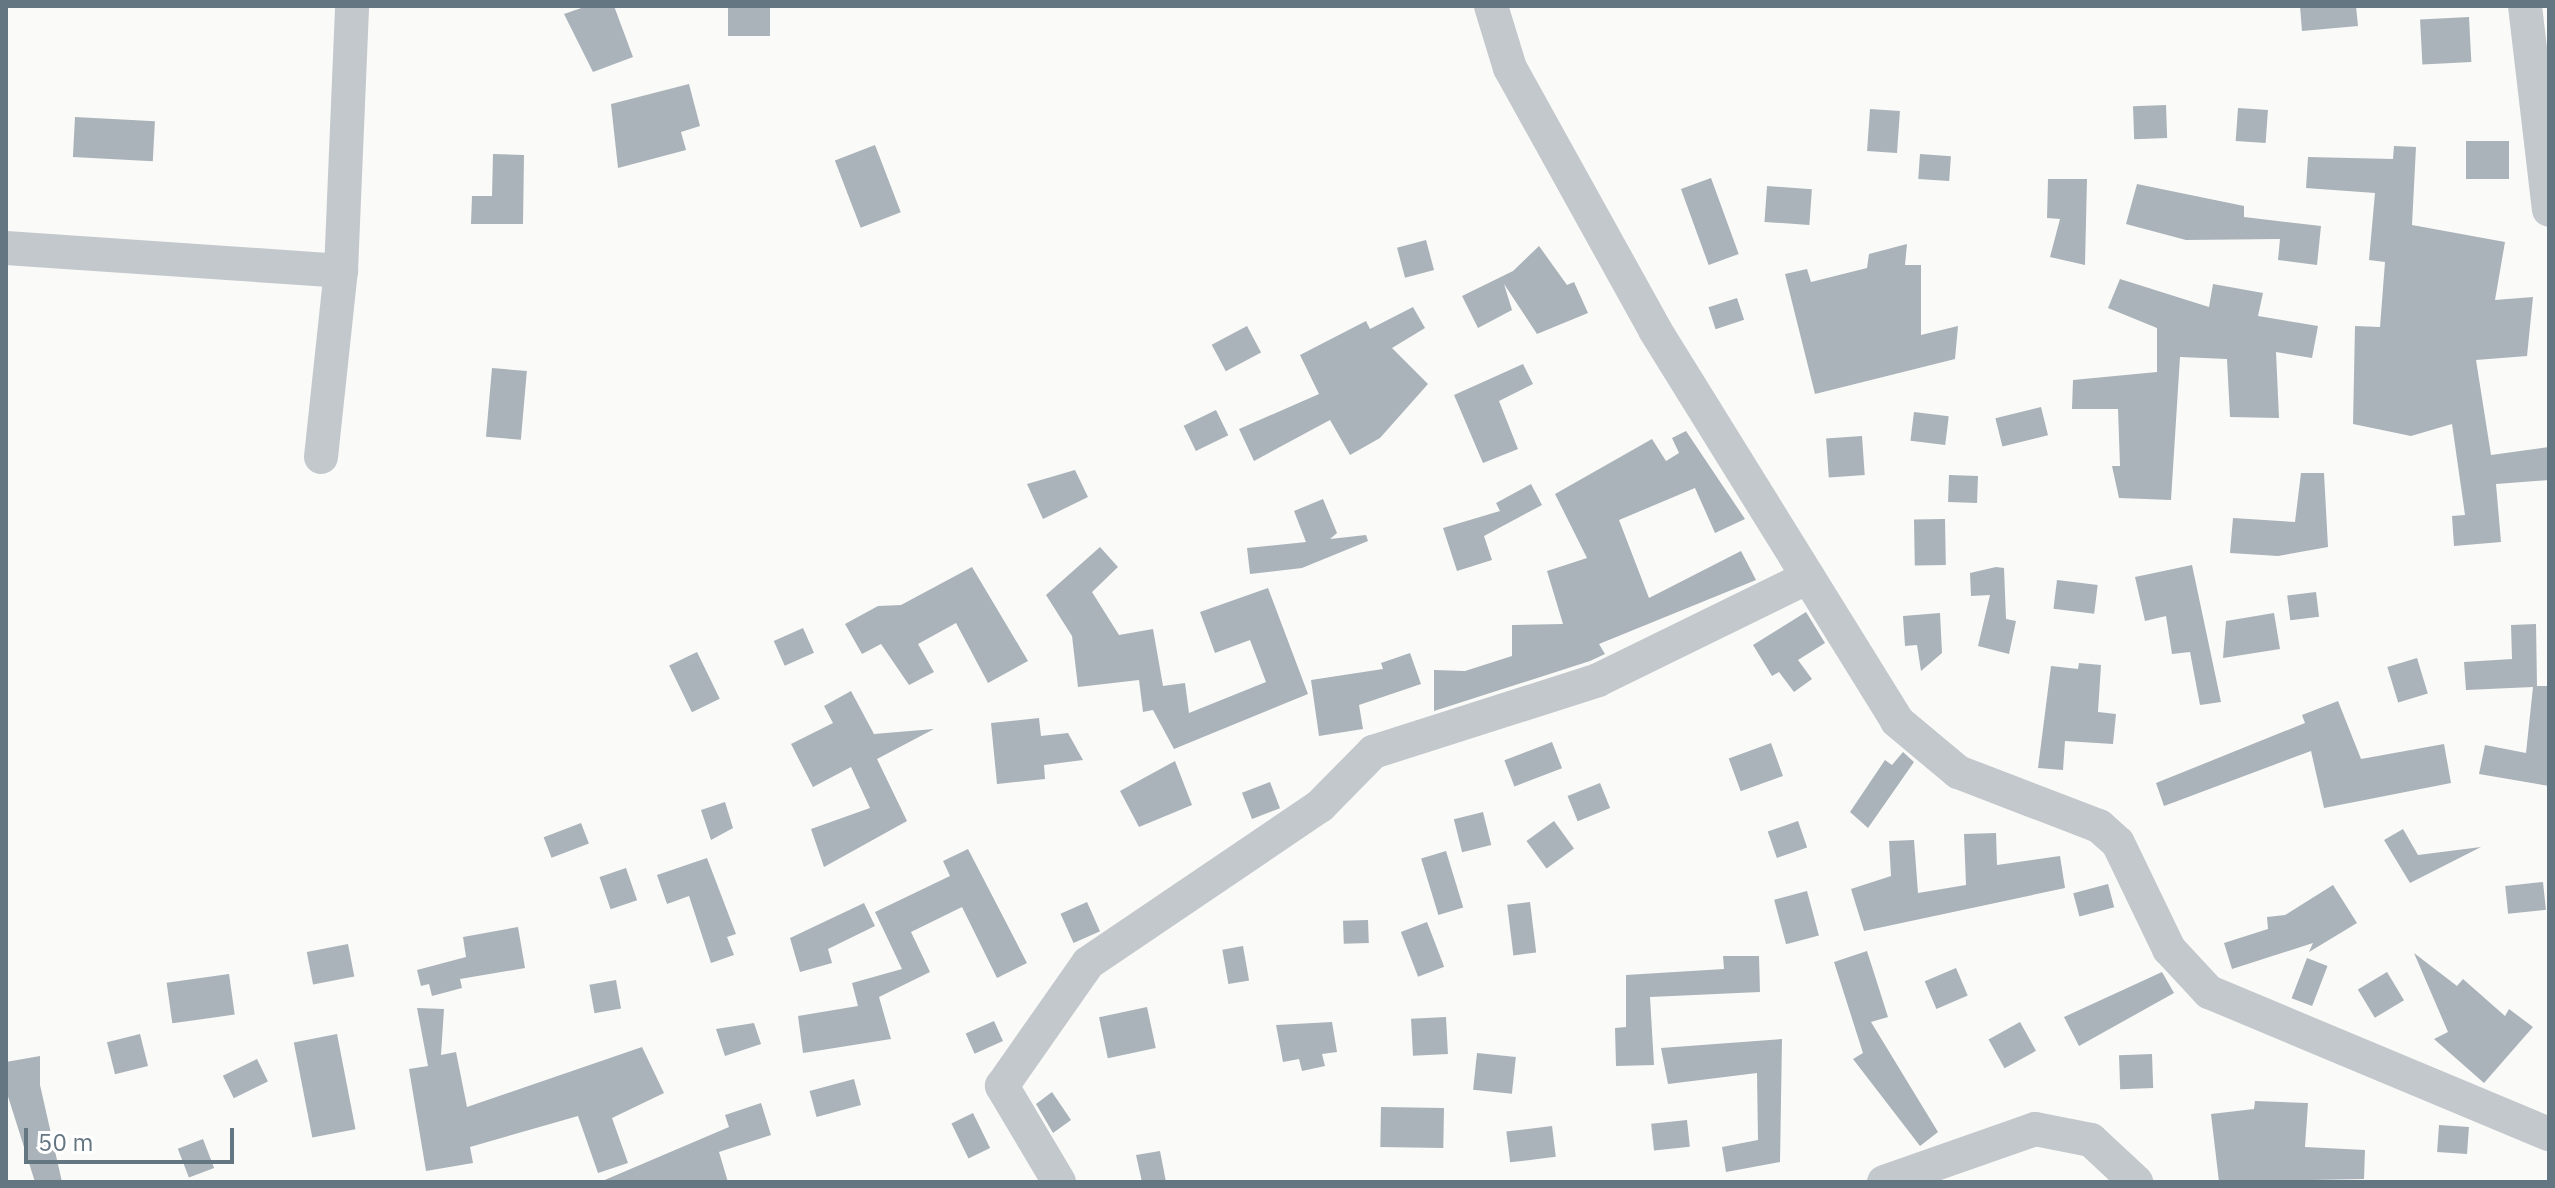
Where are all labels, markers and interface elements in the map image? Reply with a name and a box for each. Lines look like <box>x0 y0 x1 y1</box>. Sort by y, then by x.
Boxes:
scale bar <box>28 1112 238 1162</box>
text: 50 m <box>38 1126 93 1158</box>

